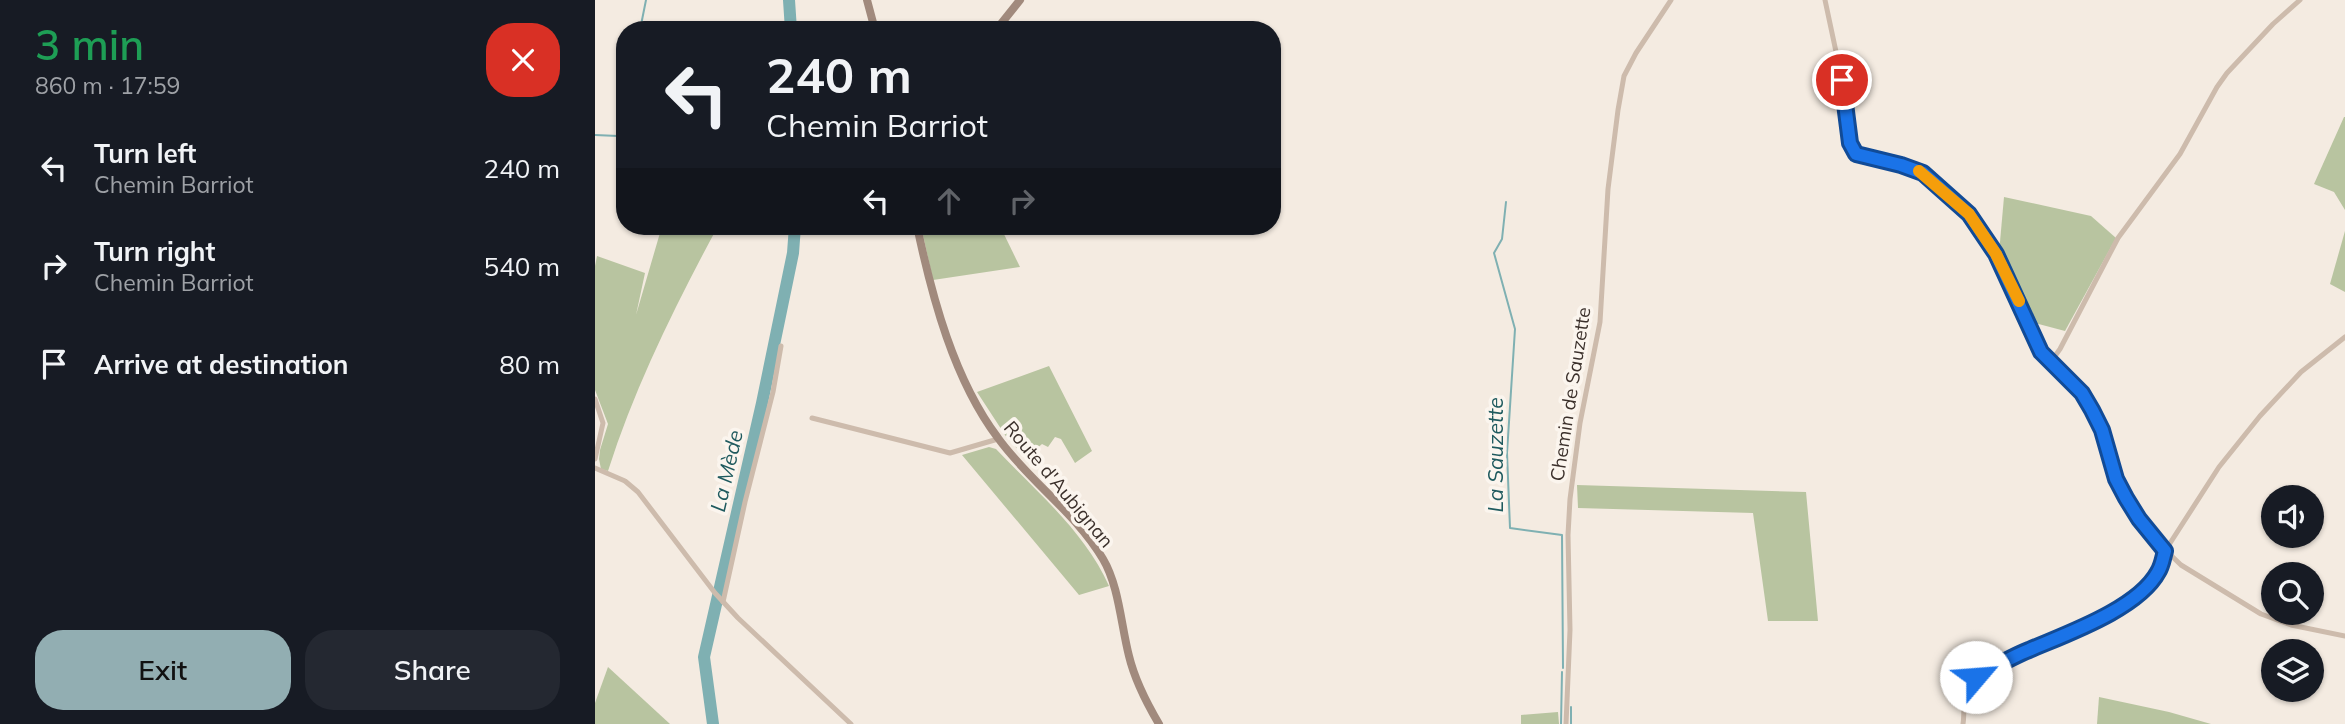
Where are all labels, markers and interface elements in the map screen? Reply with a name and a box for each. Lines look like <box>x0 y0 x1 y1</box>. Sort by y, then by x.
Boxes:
text: 3 min <box>35 18 144 71</box>
button: close <box>486 23 560 97</box>
text: 240 m <box>766 44 912 105</box>
icon: left <box>651 49 742 140</box>
pin <box>1812 50 1872 110</box>
icon: arrive <box>1823 61 1861 99</box>
text: 860 m · 17:59 <box>35 71 180 100</box>
text: Chemin Barriot <box>766 105 988 145</box>
text: Turn left <box>94 137 196 170</box>
icon: left <box>35 149 73 187</box>
text: 240 m <box>484 152 560 185</box>
text: Chemin Barriot <box>94 170 254 199</box>
icon: left <box>857 182 895 220</box>
icon: ahead <box>930 182 968 220</box>
icon: right <box>1003 182 1041 220</box>
text: Turn right <box>94 235 215 268</box>
icon: right <box>35 247 73 285</box>
text: 540 m <box>484 250 560 283</box>
text: Chemin Barriot <box>94 268 254 297</box>
street label: Chemin de Sauzette <box>1544 305 1596 483</box>
icon: arrive <box>35 345 73 383</box>
text: Arrive at destination <box>94 348 349 381</box>
text: 80 m <box>499 348 560 381</box>
water label: La Sauzette <box>1482 397 1508 513</box>
street label: Route d'Aubignan <box>999 416 1119 552</box>
water label: La Mède <box>704 427 748 514</box>
map controls <box>2261 485 2324 702</box>
button: sound <box>2261 485 2324 548</box>
button: search <box>2261 562 2324 625</box>
button: Exit <box>35 630 291 710</box>
button: Share <box>305 630 560 710</box>
button: layers <box>2261 639 2324 702</box>
position arrow <box>1939 640 2013 714</box>

